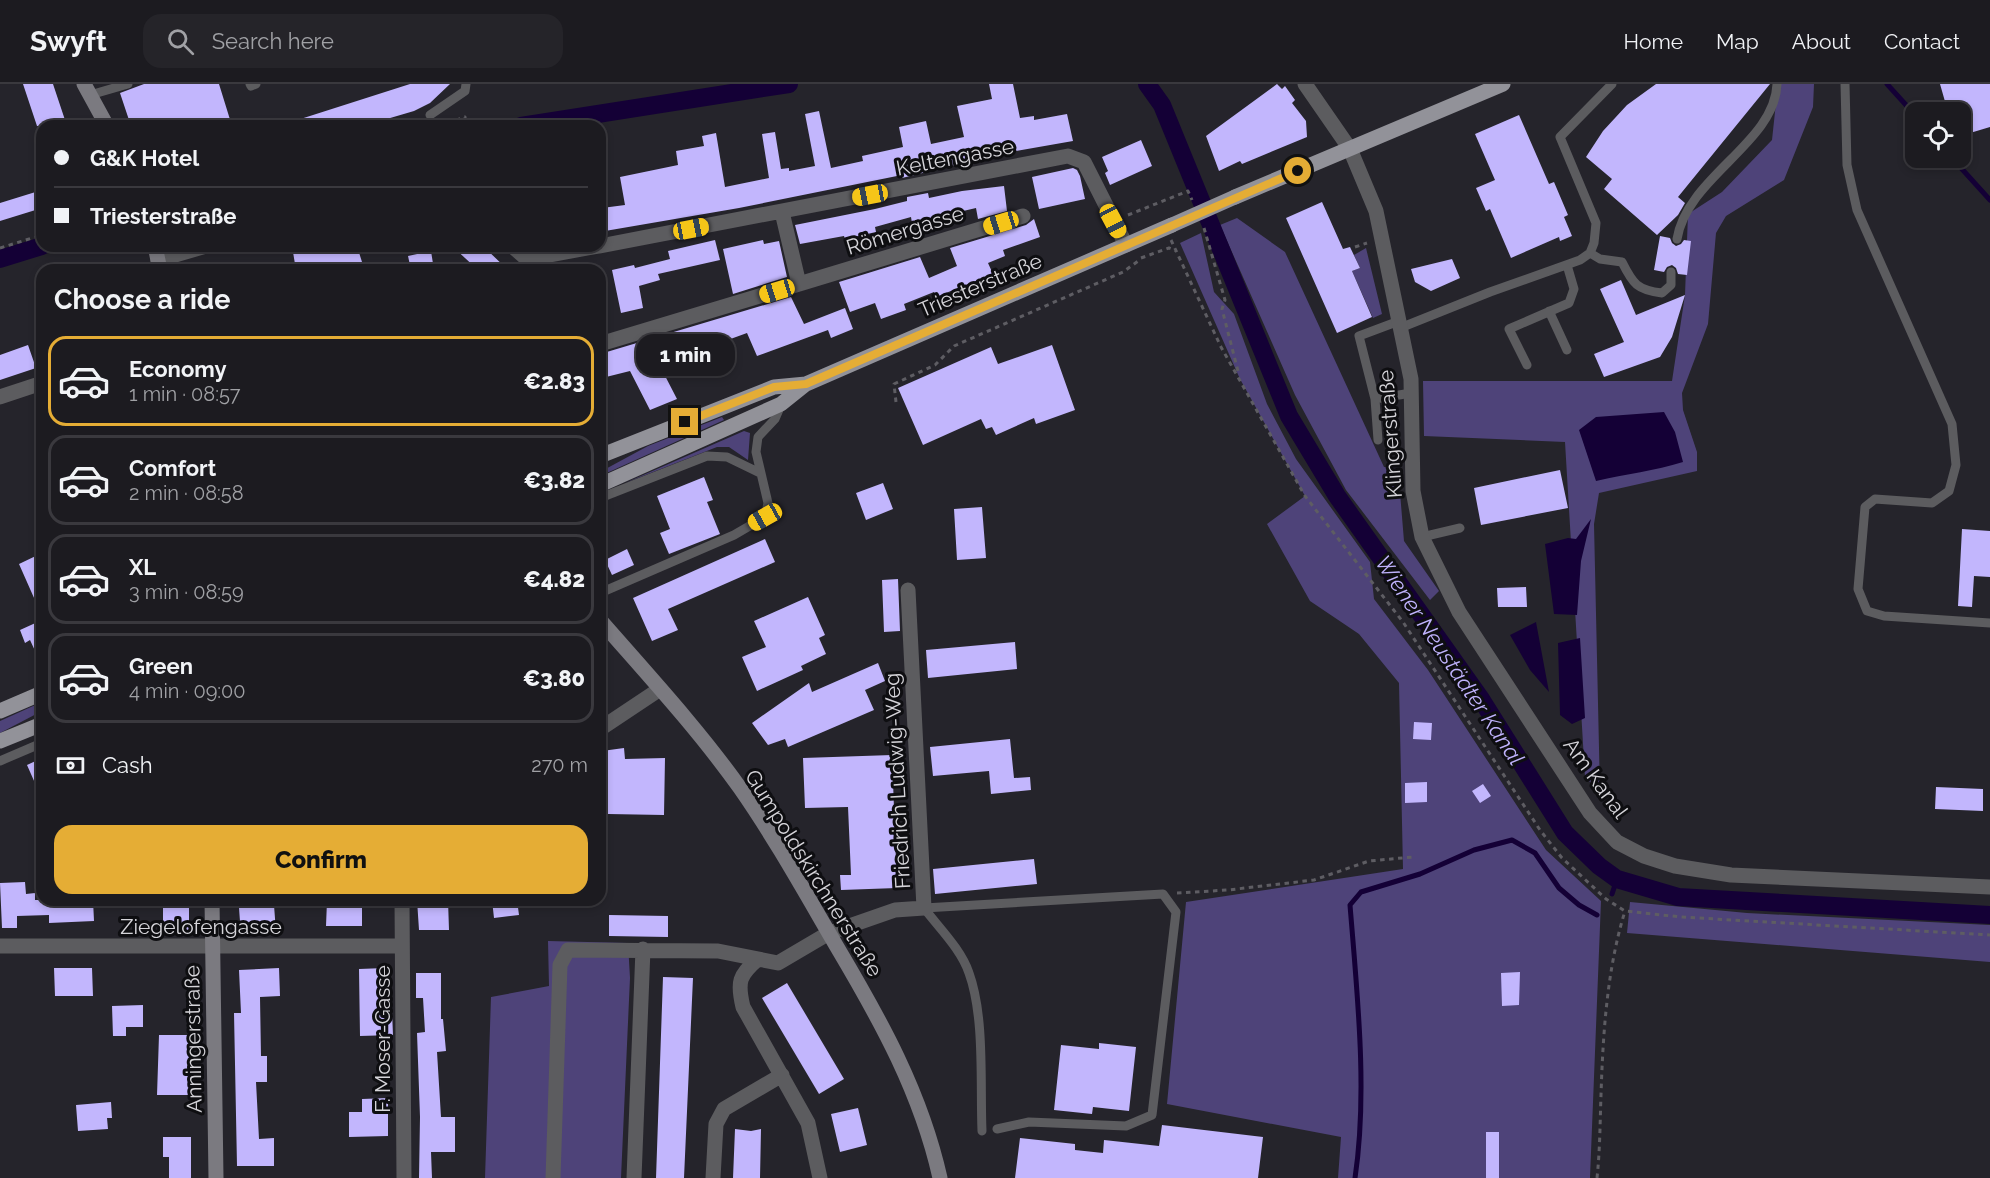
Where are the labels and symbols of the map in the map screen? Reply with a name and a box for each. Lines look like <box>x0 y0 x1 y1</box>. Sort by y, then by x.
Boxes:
street label: Keltengasse <box>894 133 1016 181</box>
route start <box>1284 157 1311 184</box>
car <box>851 183 889 207</box>
street label: Römergasse <box>843 200 967 260</box>
car <box>1097 201 1129 241</box>
car <box>981 209 1021 237</box>
car <box>672 217 710 241</box>
street label: Triesterstraße <box>914 248 1046 322</box>
car <box>757 277 797 305</box>
callout: 1 min <box>636 335 734 377</box>
street label: Klingerstraße <box>1373 369 1407 499</box>
route end <box>671 408 698 435</box>
car <box>745 500 785 534</box>
water label: Wiener Neustädter Kanal <box>1370 550 1530 770</box>
street label: Friedrich Ludwig-Weg <box>879 672 915 890</box>
street label: Am Kanal <box>1558 733 1634 823</box>
street label: Gumpoldskirchnerstraße <box>740 765 888 981</box>
street label: Ziegelofengasse <box>120 914 282 939</box>
street label: Anningerstraße <box>179 965 207 1113</box>
street label: F. Moser-Gasse <box>370 965 395 1113</box>

